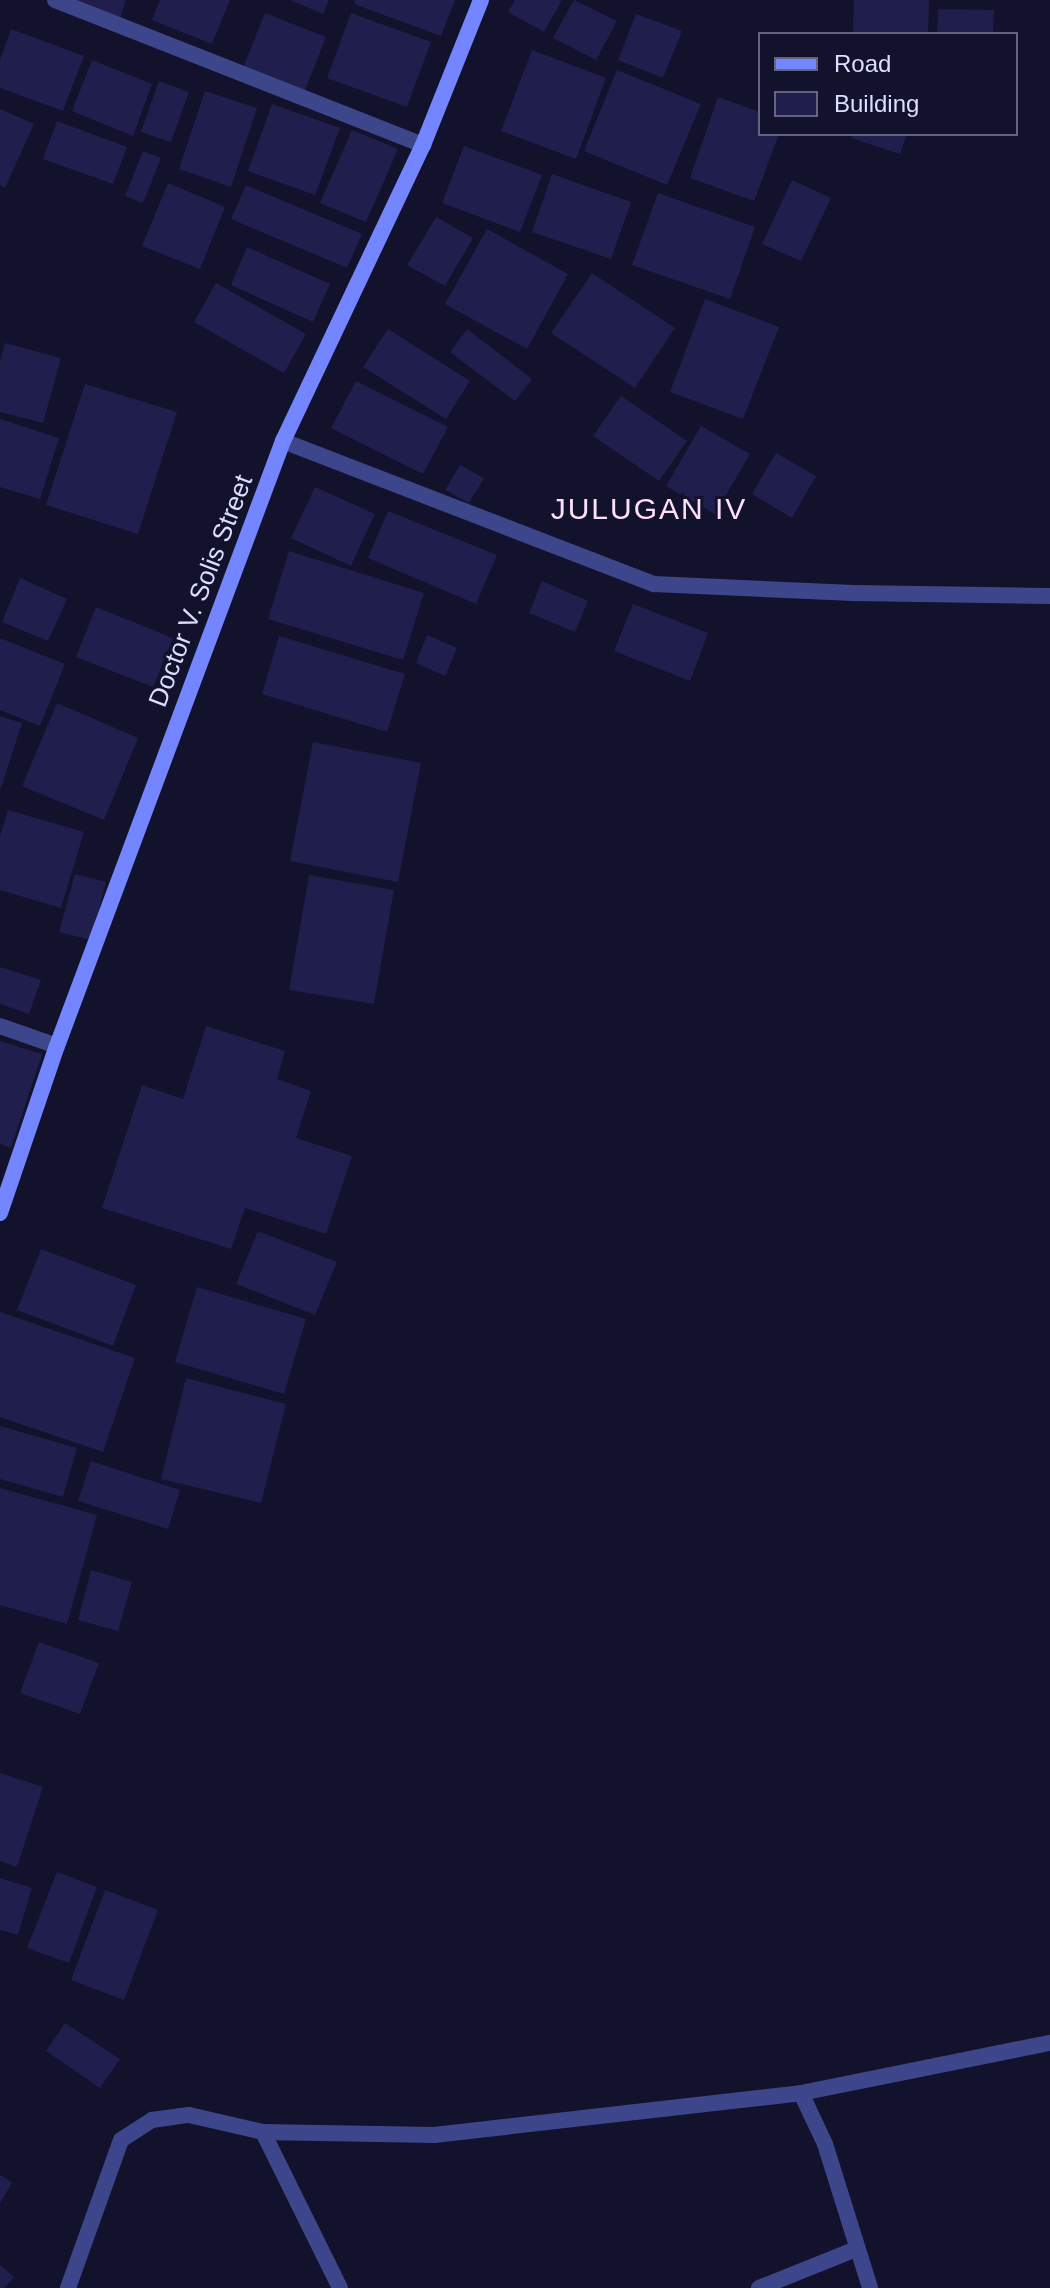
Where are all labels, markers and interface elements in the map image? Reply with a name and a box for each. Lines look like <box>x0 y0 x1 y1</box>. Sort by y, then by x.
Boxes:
legend <box>758 32 1018 136</box>
text: Road <box>834 50 891 77</box>
text: Building <box>834 90 919 117</box>
street label: Doctor V. Solis Street <box>142 471 260 711</box>
district label: JULUGAN IV <box>551 491 747 527</box>

